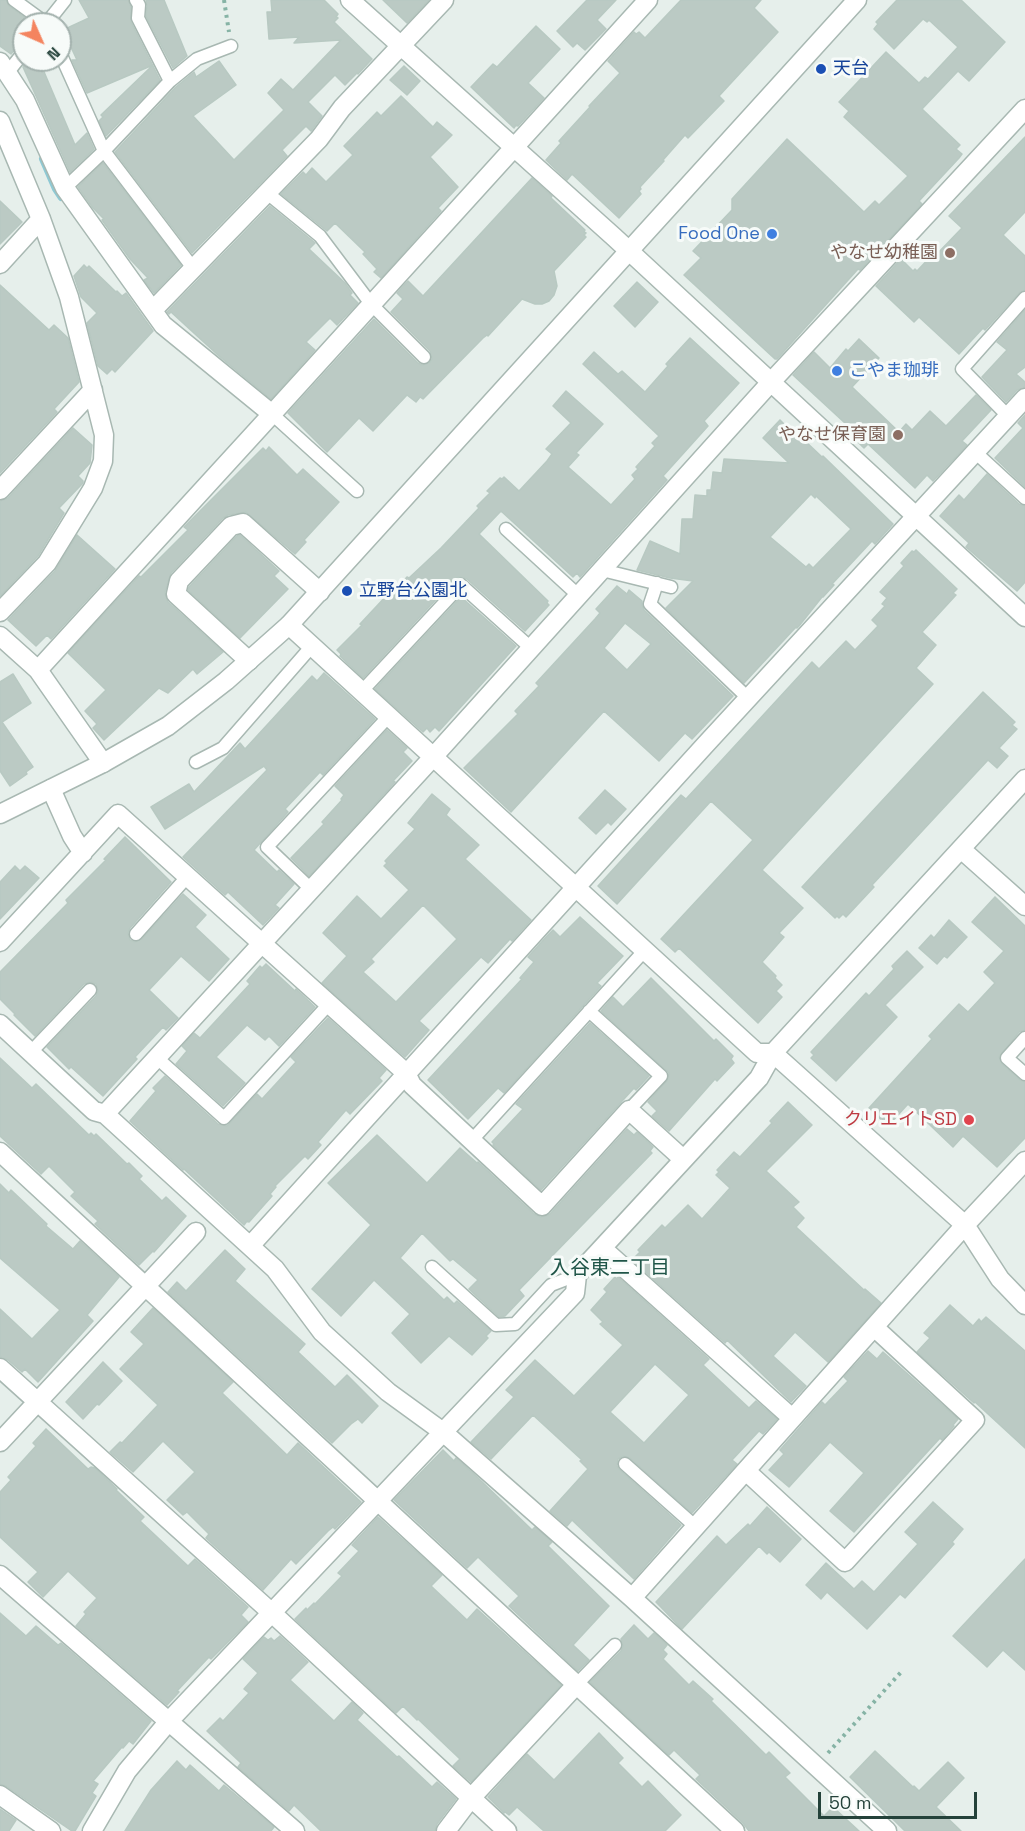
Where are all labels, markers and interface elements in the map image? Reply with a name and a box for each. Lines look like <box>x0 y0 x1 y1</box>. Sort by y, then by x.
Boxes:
north arrow <box>12 12 72 72</box>
text: N <box>42 42 65 65</box>
place label: 天台 <box>833 58 869 80</box>
marker: 天台 <box>814 62 828 76</box>
place label: Food One <box>678 223 760 245</box>
marker: Food One <box>765 227 779 241</box>
place label: やなせ幼稚園 <box>830 242 938 264</box>
marker: やなせ幼稚園 <box>943 246 957 260</box>
place label: こやま珈琲 <box>849 360 939 382</box>
marker: こやま珈琲 <box>830 364 844 378</box>
place label: やなせ保育園 <box>778 424 886 446</box>
marker: やなせ保育園 <box>891 428 905 442</box>
place label: 立野台公園北 <box>359 580 467 602</box>
marker: 立野台公園北 <box>340 584 354 598</box>
place label: クリエイトSD <box>844 1109 957 1131</box>
marker: クリエイトSD <box>962 1113 976 1127</box>
district label: 入谷東二丁目 <box>550 1257 670 1281</box>
scale bar <box>821 1780 980 1818</box>
text: 50 m <box>829 1791 871 1814</box>

